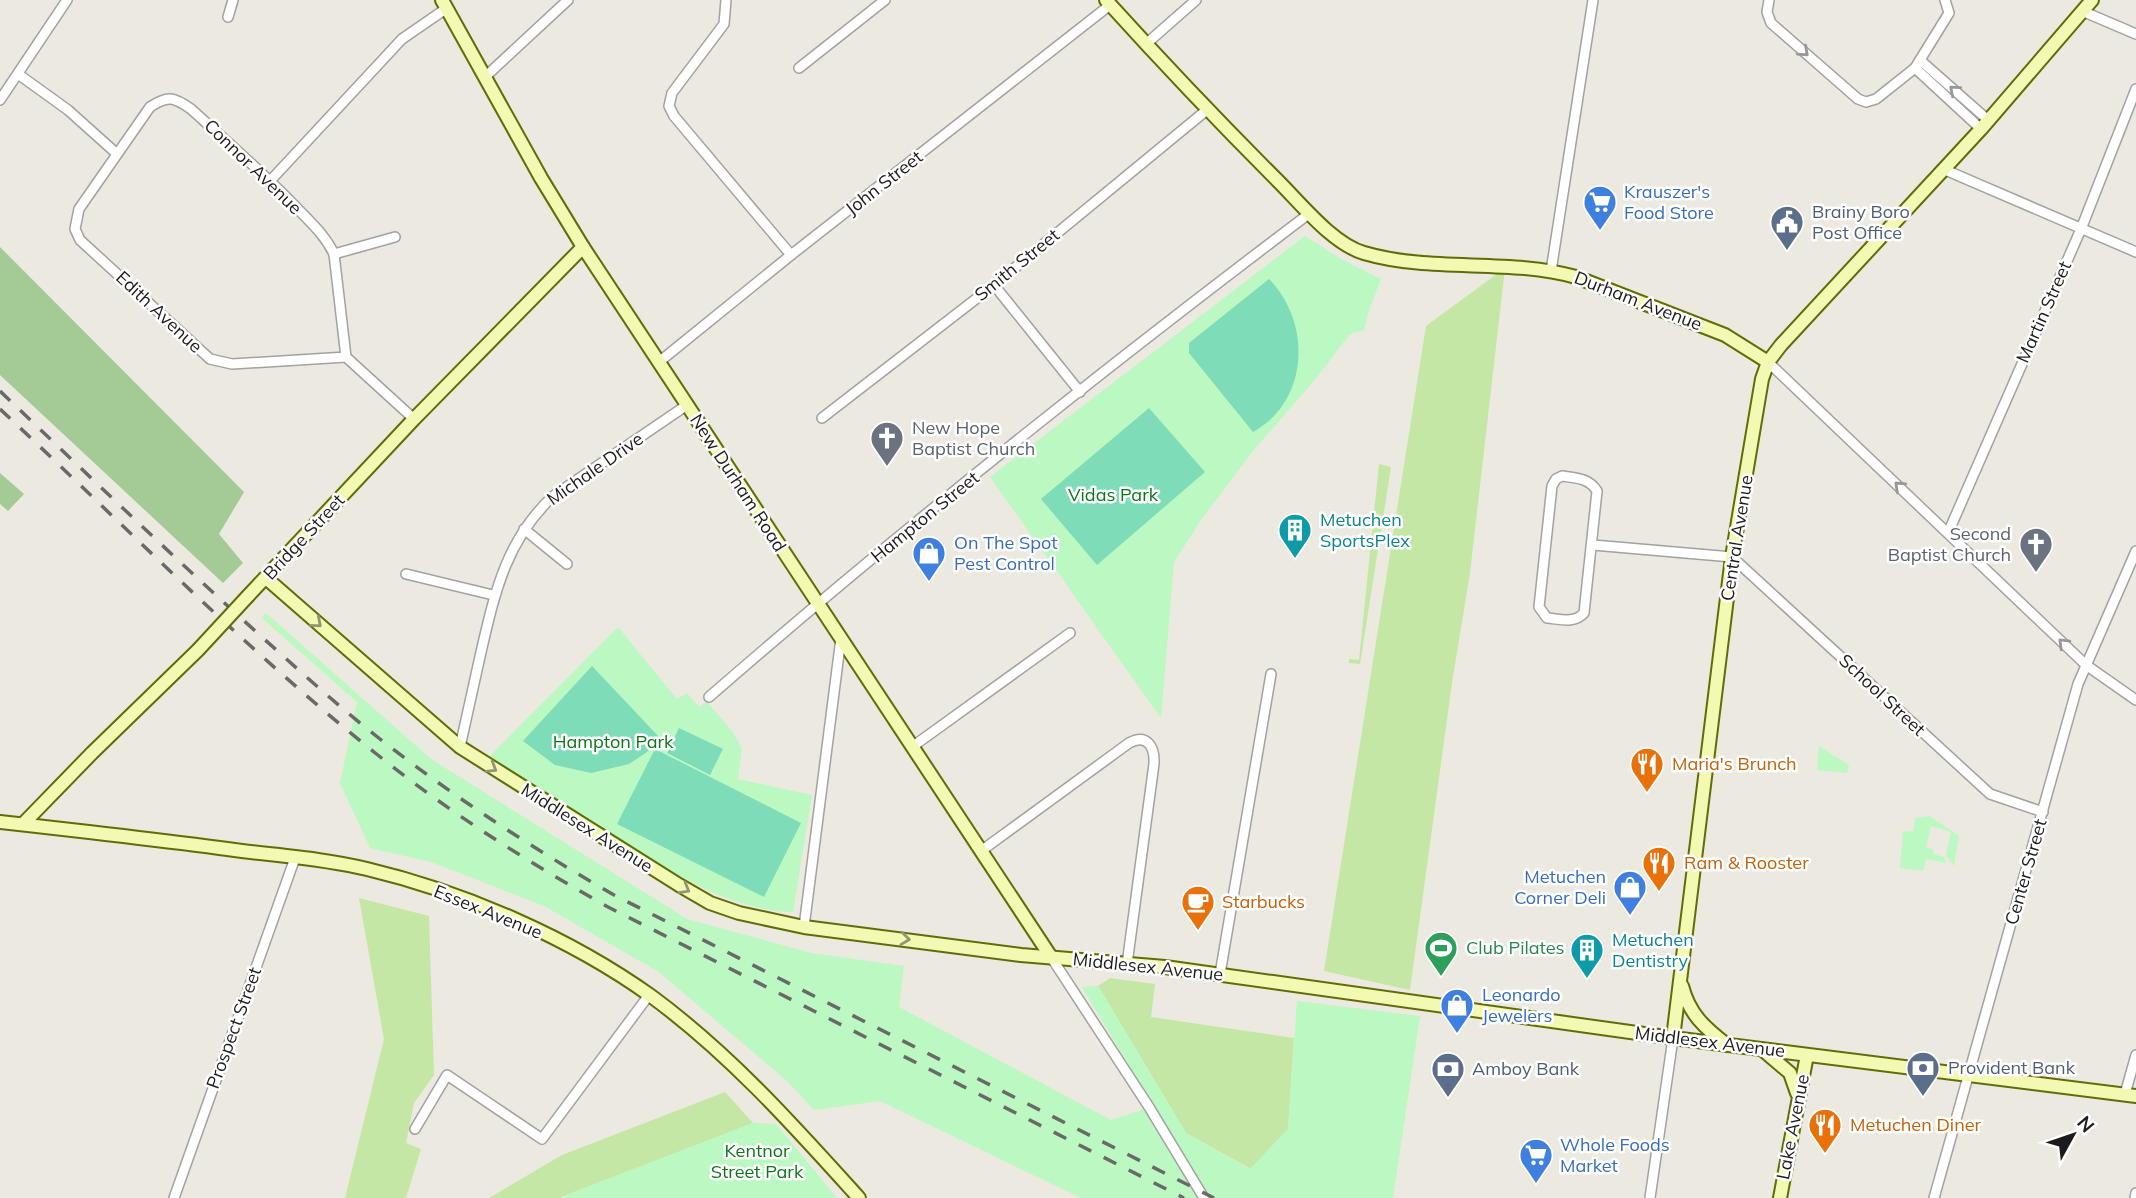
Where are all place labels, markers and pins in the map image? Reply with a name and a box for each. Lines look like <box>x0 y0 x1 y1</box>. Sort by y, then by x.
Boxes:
place label: Krauszer's Food Store <box>1624 180 1714 224</box>
supermarket icon: Krauszer's Food Store <box>1581 183 1619 232</box>
place label: Brainy Boro Post Office <box>1812 200 1910 244</box>
public building icon: Brainy Boro Post Office <box>1768 203 1806 252</box>
place label: New Hope Baptist Church <box>912 416 1035 460</box>
church icon: New Hope Baptist Church <box>868 419 906 468</box>
place label: Metuchen SportsPlex <box>1320 508 1410 552</box>
building icon: Metuchen SportsPlex <box>1276 511 1314 560</box>
place label: Second Baptist Church <box>1888 522 2011 566</box>
church icon: Second Baptist Church <box>2017 525 2055 574</box>
place label: On The Spot Pest Control <box>954 531 1058 575</box>
shop icon: On The Spot Pest Control <box>910 534 948 583</box>
restaurant icon: Maria's Brunch <box>1628 745 1666 794</box>
place label: Maria's Brunch <box>1672 752 1797 775</box>
restaurant icon: Ram & Rooster <box>1640 844 1678 893</box>
place label: Ram & Rooster <box>1684 851 1809 874</box>
place label: Metuchen Corner Deli <box>1514 865 1606 909</box>
shop icon: Metuchen Corner Deli <box>1611 868 1649 917</box>
cafe icon: Starbucks <box>1179 883 1217 932</box>
place label: Starbucks <box>1222 890 1305 913</box>
place label: Metuchen Dentistry <box>1612 928 1694 972</box>
sports icon: Club Pilates <box>1422 929 1460 978</box>
building icon: Metuchen Dentistry <box>1568 931 1606 980</box>
place label: Club Pilates <box>1466 936 1565 959</box>
place label: Leonardo Jewelers <box>1482 983 1561 1027</box>
shop icon: Leonardo Jewelers <box>1438 986 1476 1035</box>
bank icon: Provident Bank <box>1904 1049 1942 1098</box>
bank icon: Amboy Bank <box>1429 1050 1467 1099</box>
place label: Provident Bank <box>1948 1056 2076 1079</box>
place label: Amboy Bank <box>1472 1057 1580 1080</box>
restaurant icon: Metuchen Diner <box>1806 1106 1844 1155</box>
place label: Metuchen Diner <box>1850 1113 1981 1136</box>
place label: Whole Foods Market <box>1560 1133 1670 1177</box>
supermarket icon: Whole Foods Market <box>1517 1136 1555 1185</box>

